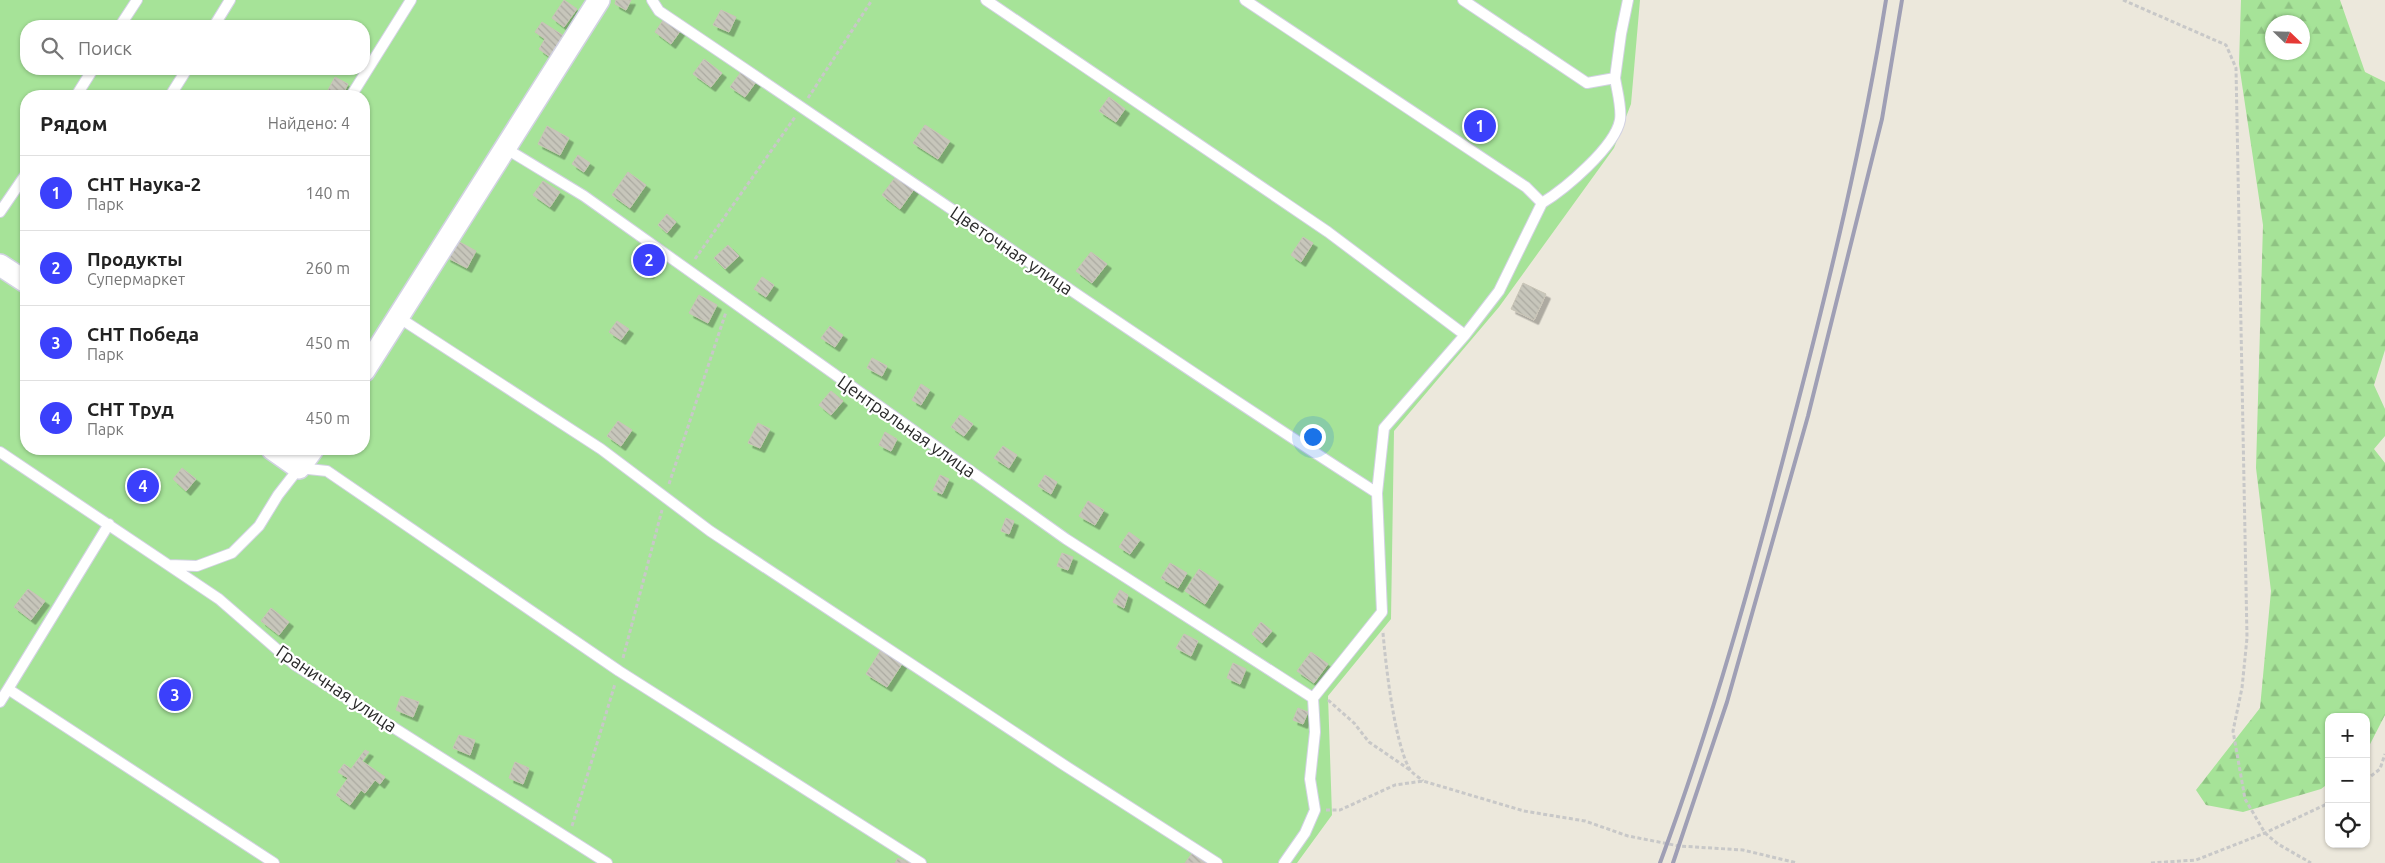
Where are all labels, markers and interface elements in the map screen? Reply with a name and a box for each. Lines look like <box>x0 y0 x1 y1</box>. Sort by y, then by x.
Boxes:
north arrow <box>2265 15 2310 60</box>
search box <box>20 20 370 75</box>
icon: search <box>38 34 66 62</box>
text: Поиск <box>78 37 132 59</box>
pin: 1 <box>1464 107 1496 145</box>
text: Рядом <box>40 111 108 135</box>
text: Найдено: 4 <box>268 114 350 132</box>
text: СНТ Наука-2 <box>87 173 201 195</box>
text: 1 <box>51 184 61 202</box>
text: 140 m <box>305 184 350 202</box>
text: Парк <box>87 195 124 213</box>
street label: Цветочная улица <box>947 202 1077 298</box>
pin: 2 <box>633 241 665 279</box>
text: Продукты <box>87 248 182 270</box>
text: 2 <box>51 259 61 277</box>
text: 260 m <box>305 259 350 277</box>
text: Супермаркет <box>87 270 185 288</box>
text: СНТ Победа <box>87 323 199 345</box>
text: 3 <box>51 334 61 352</box>
text: 450 m <box>305 334 350 352</box>
text: Парк <box>87 345 124 363</box>
street label: Центральная улица <box>834 371 980 481</box>
text: СНТ Труд <box>87 398 174 420</box>
text: 4 <box>51 409 61 427</box>
text: 450 m <box>305 409 350 427</box>
text: Парк <box>87 420 124 438</box>
your location <box>1300 424 1326 450</box>
pin: 4 <box>127 467 159 505</box>
street label: Граничная улица <box>273 640 401 736</box>
pin: 3 <box>159 676 191 714</box>
map controls <box>2325 713 2370 848</box>
button: + <box>2325 713 2370 758</box>
button: − <box>2325 758 2370 803</box>
button: locate <box>2325 803 2370 848</box>

